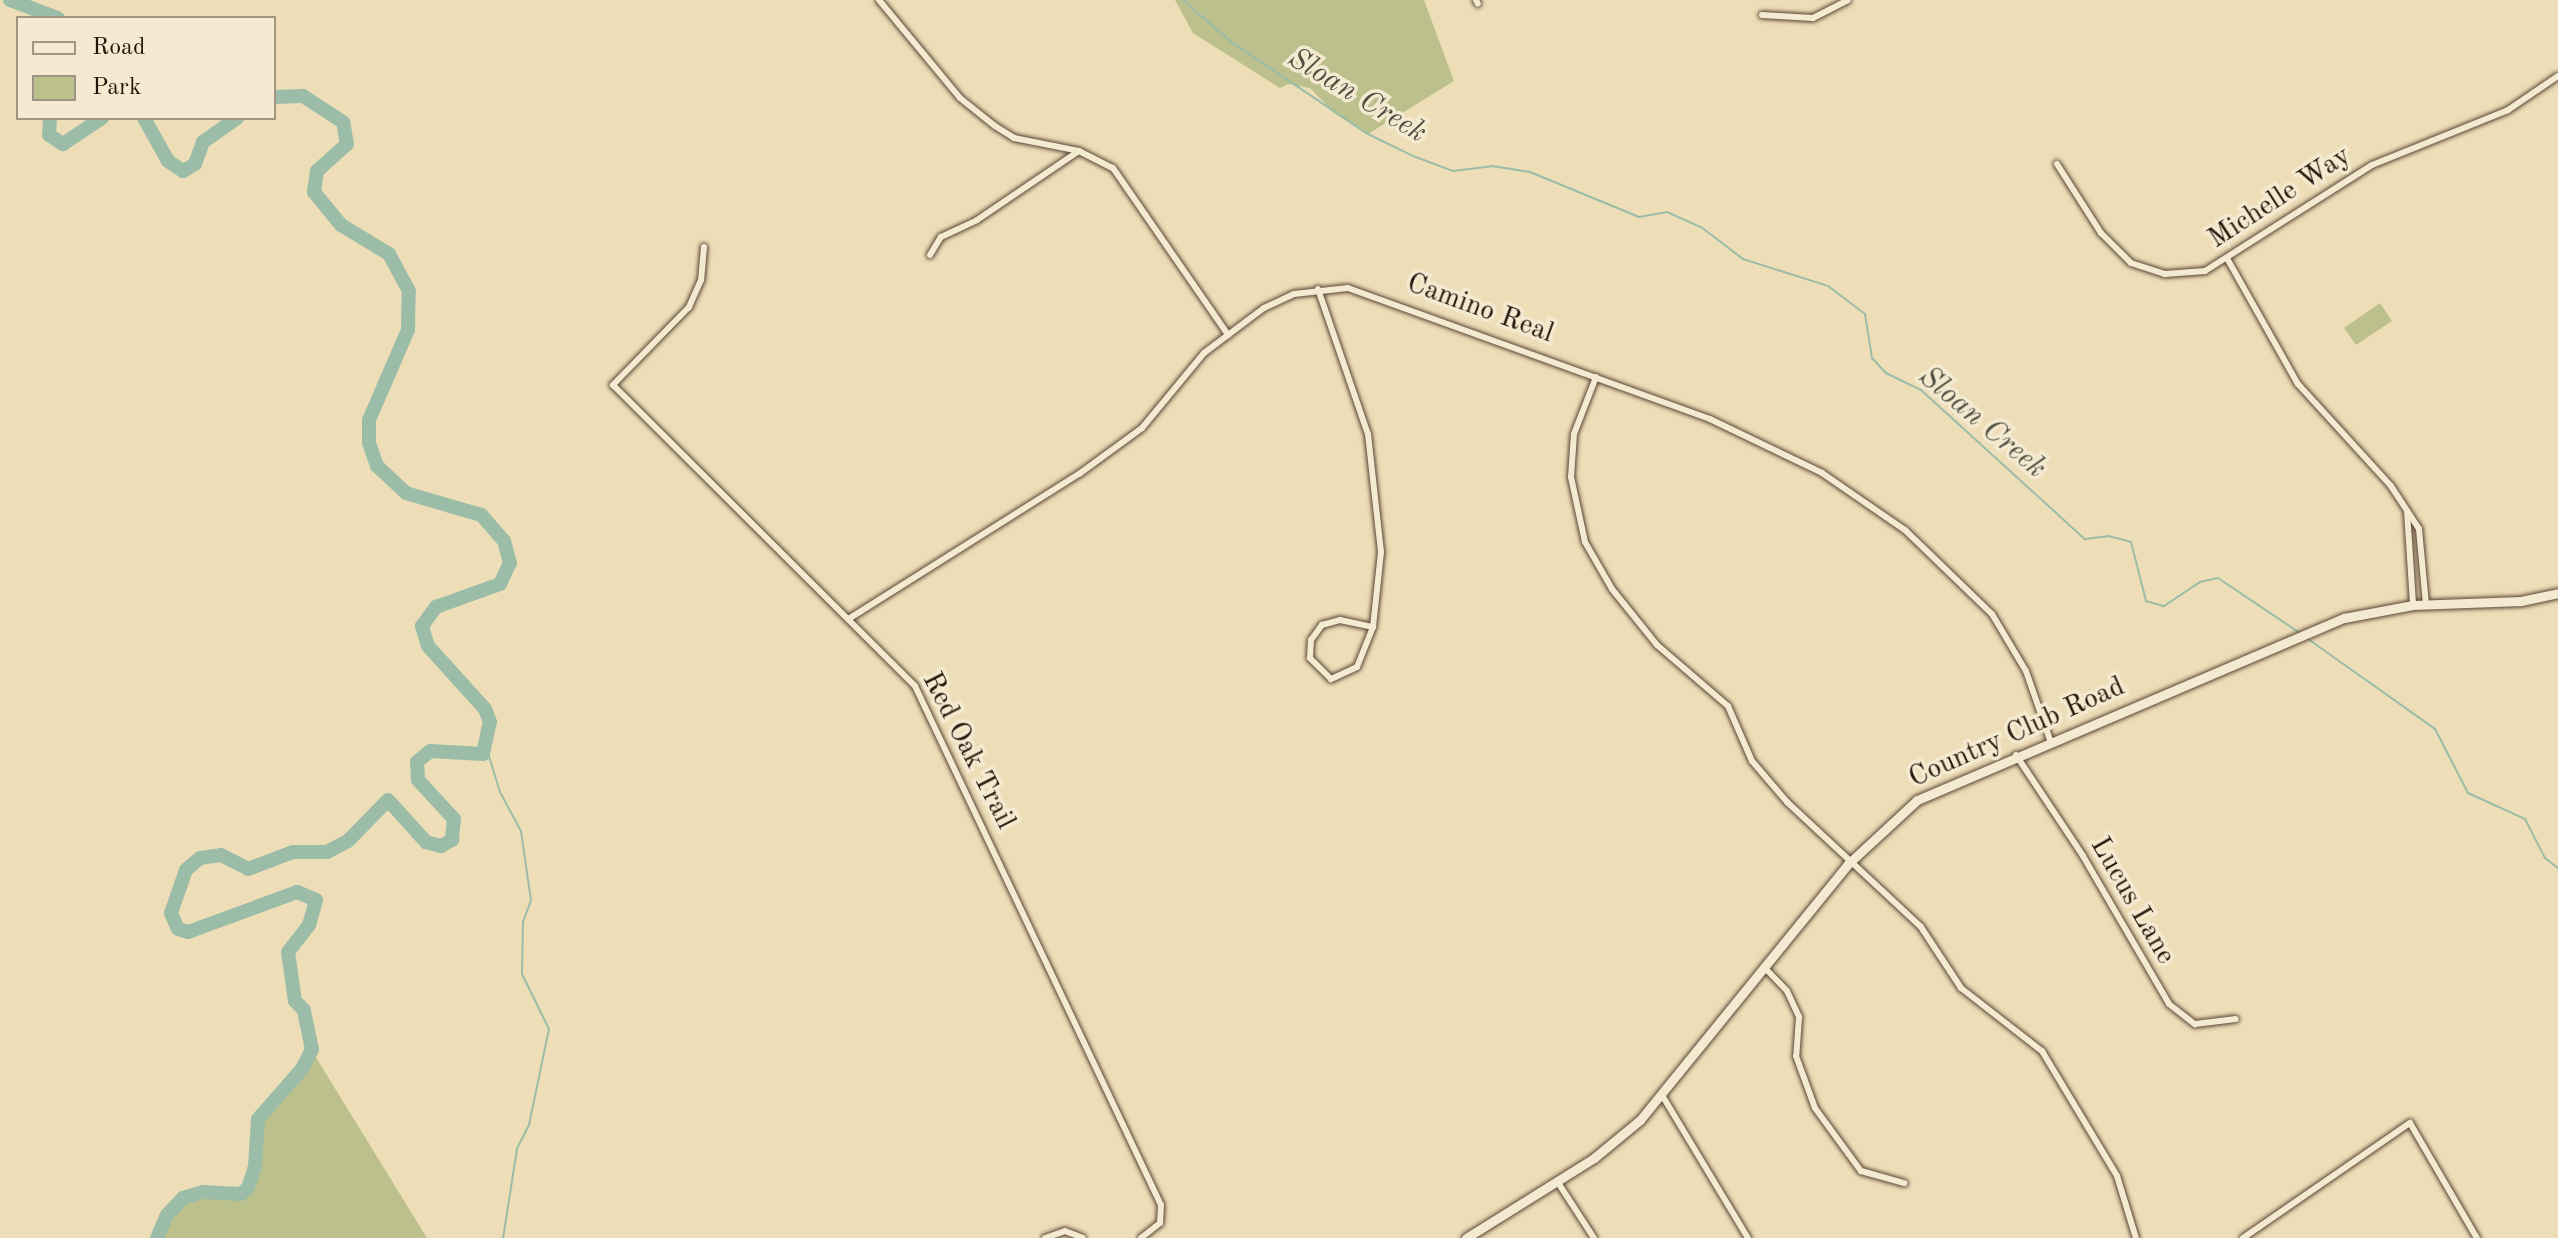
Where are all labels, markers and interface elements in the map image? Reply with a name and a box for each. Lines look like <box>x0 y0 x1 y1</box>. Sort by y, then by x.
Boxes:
legend <box>16 16 276 120</box>
text: Road <box>92 36 145 60</box>
water label: Sloan Creek <box>1281 41 1433 151</box>
text: Park <box>92 76 141 100</box>
street label: Michelle Way <box>2202 140 2358 256</box>
street label: Camino Real <box>1402 267 1558 351</box>
water label: Sloan Creek <box>1911 359 2053 487</box>
street label: Red Oak Trail <box>914 667 1022 835</box>
street label: Country Club Road <box>1904 670 2130 796</box>
street label: Lucus Lane <box>2082 831 2182 971</box>

